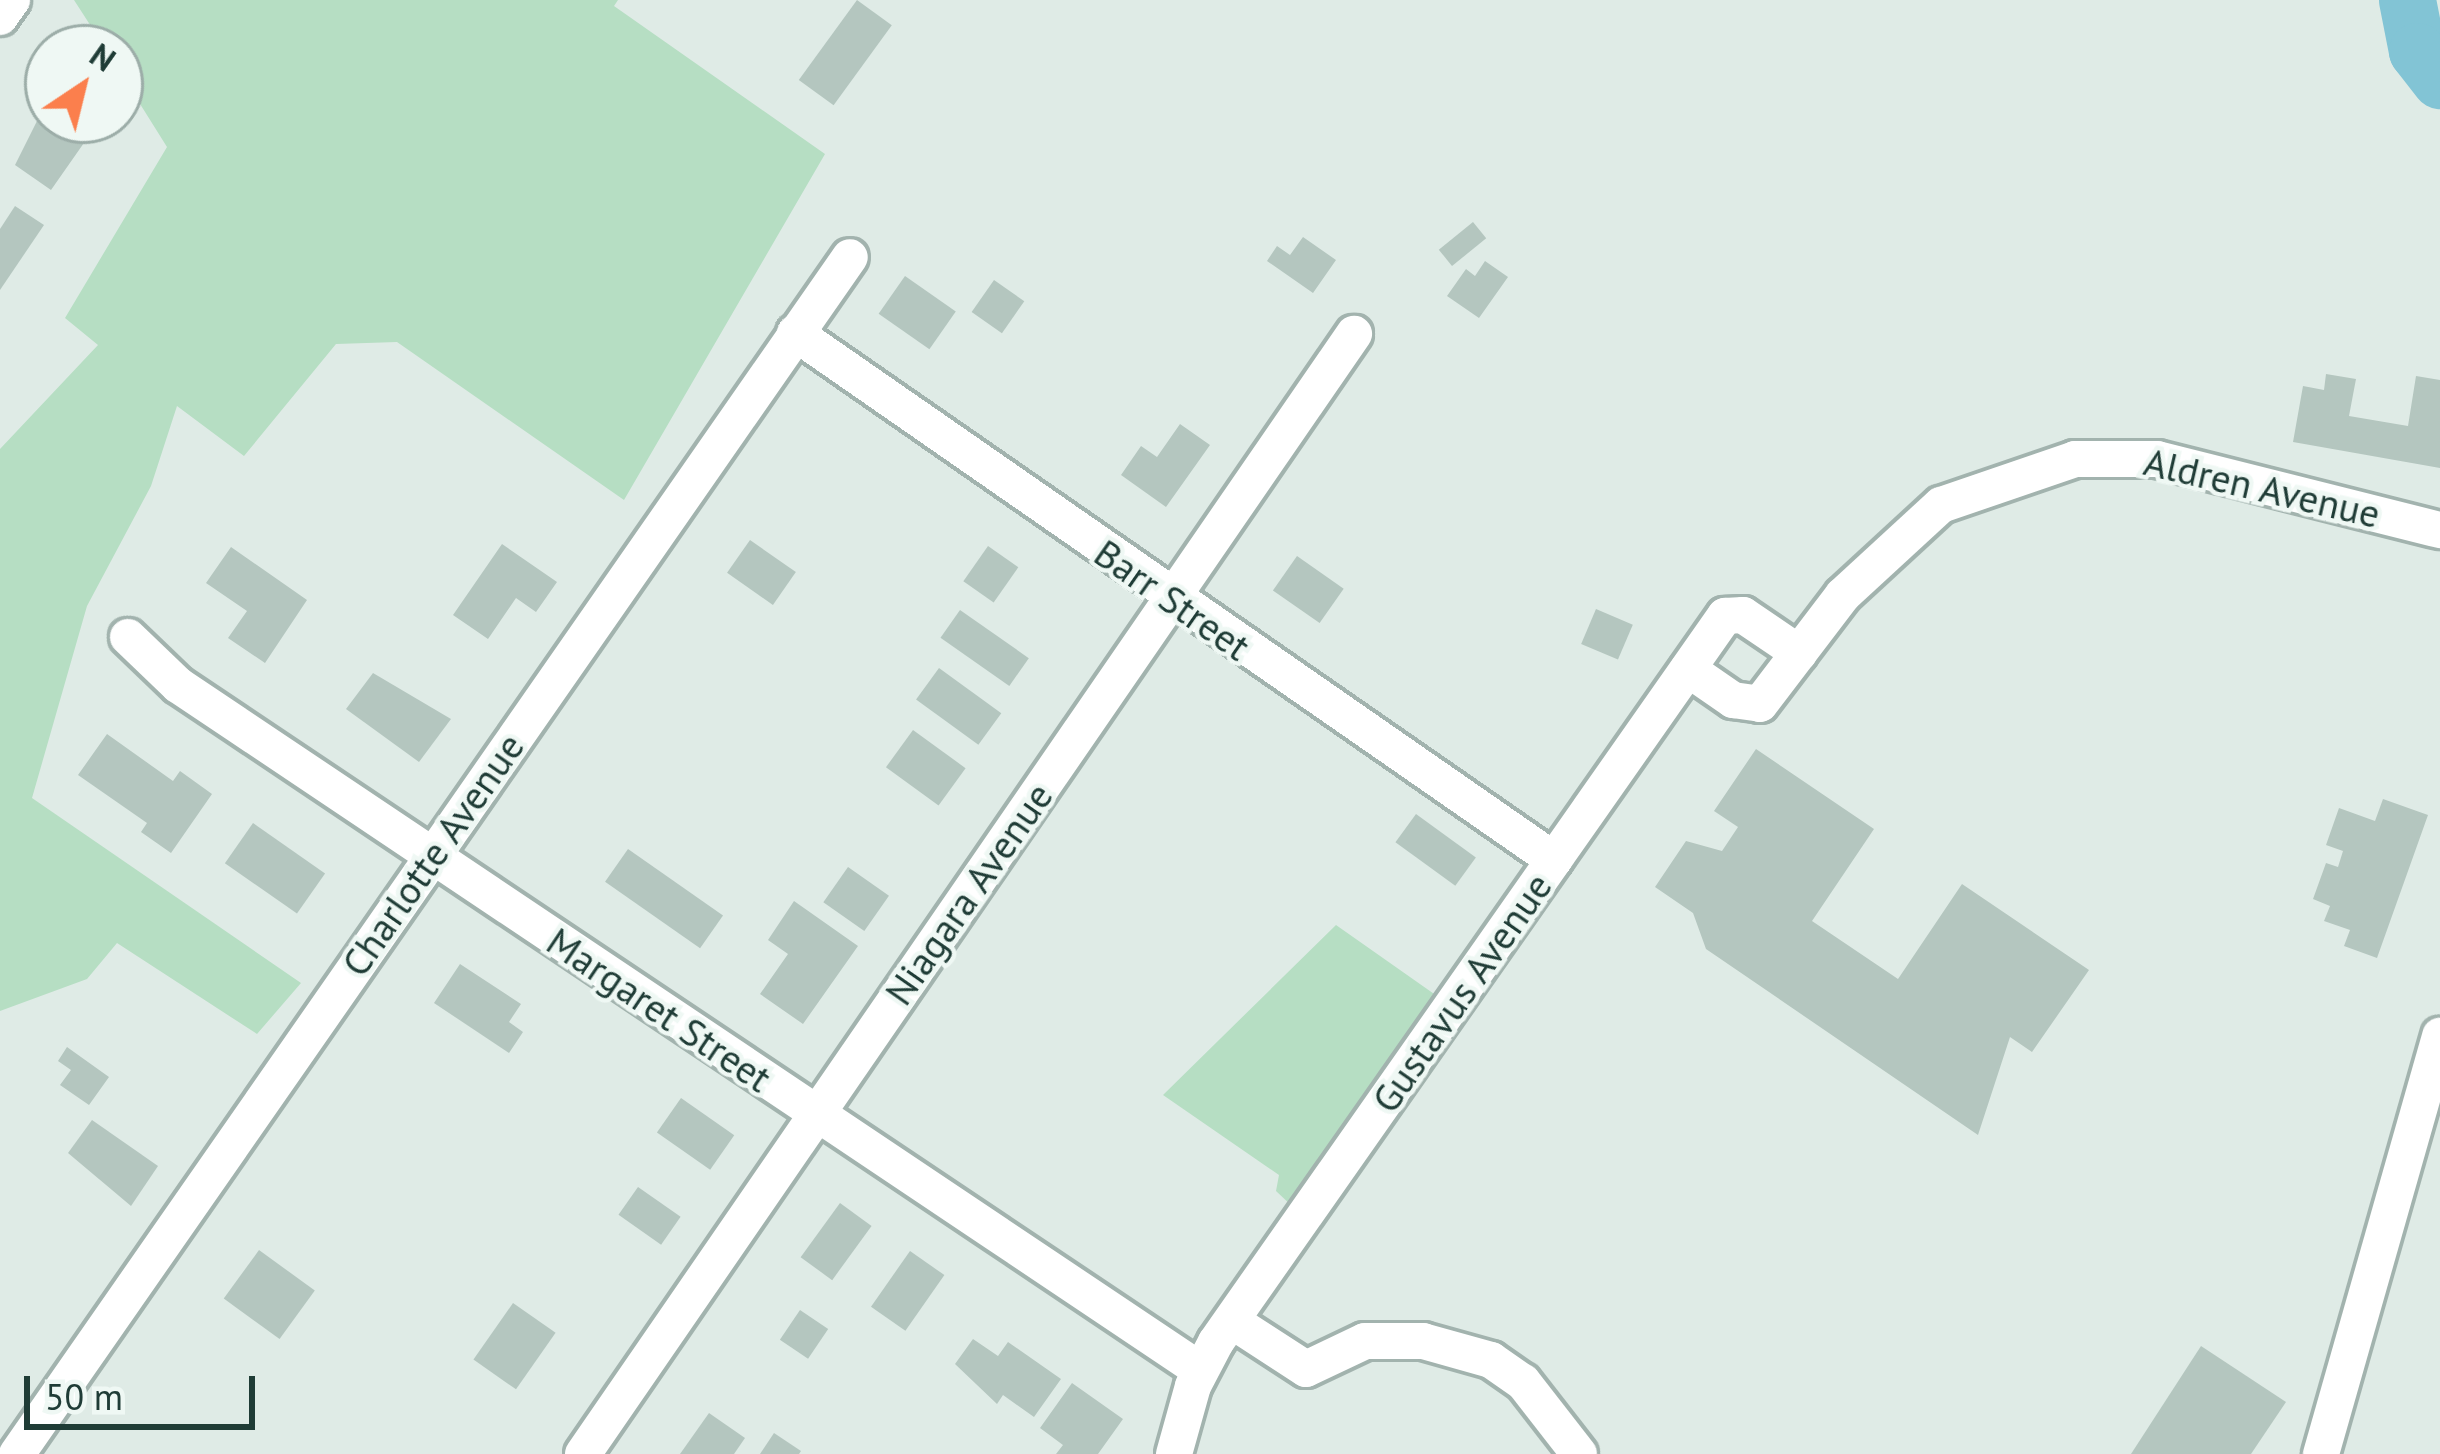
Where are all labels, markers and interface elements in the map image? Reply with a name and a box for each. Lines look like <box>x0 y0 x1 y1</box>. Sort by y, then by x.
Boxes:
north arrow <box>24 24 144 144</box>
text: N <box>82 33 124 80</box>
street label: Aldren Avenue <box>2139 438 2385 538</box>
street label: Barr Street <box>1085 530 1259 670</box>
street label: Charlotte Avenue <box>332 724 534 986</box>
street label: Niagara Avenue <box>875 774 1063 1014</box>
street label: Gustavus Avenue <box>1362 864 1562 1122</box>
street label: Margaret Street <box>538 918 780 1102</box>
scale bar <box>30 1352 261 1426</box>
text: 50 m <box>45 1373 123 1420</box>

